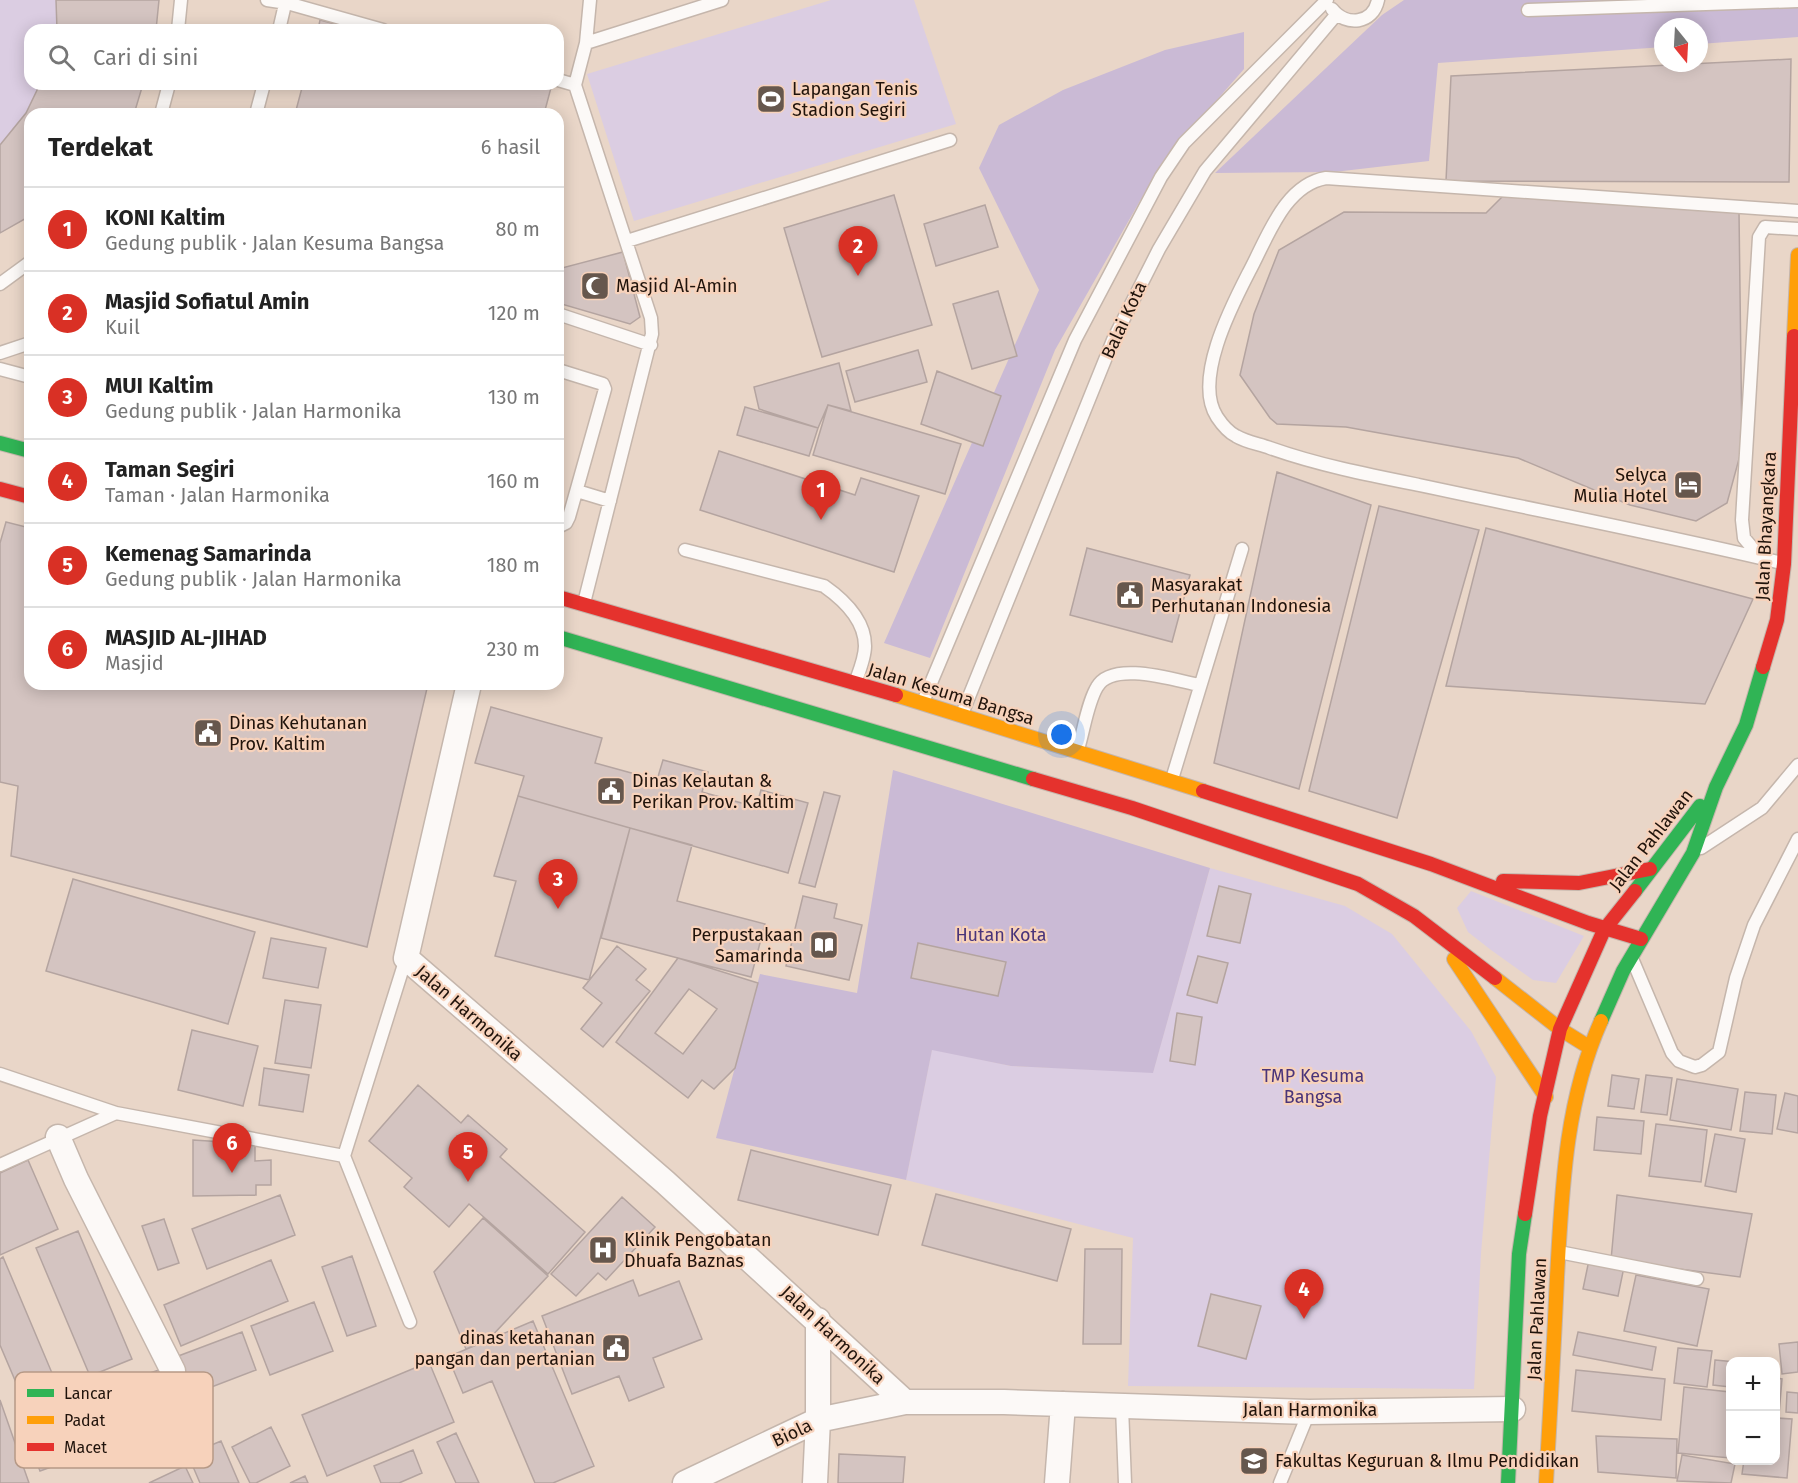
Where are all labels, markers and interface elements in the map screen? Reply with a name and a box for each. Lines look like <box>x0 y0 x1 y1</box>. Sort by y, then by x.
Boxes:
north arrow <box>1654 18 1708 72</box>
search box <box>24 24 564 90</box>
icon: search <box>45 41 78 74</box>
text: Cari di sini <box>93 44 198 71</box>
place label: Lapangan Tenis Stadion Segiri <box>792 78 918 121</box>
sports icon: Lapangan Tenis Stadion Segiri <box>755 83 787 115</box>
text: Terdekat <box>48 132 153 163</box>
text: 6 hasil <box>481 135 540 159</box>
text: KONI Kaltim <box>105 204 225 231</box>
text: 1 <box>63 217 72 241</box>
text: 80 m <box>495 217 540 241</box>
pin: 2 <box>838 226 878 276</box>
text: Gedung publik · Jalan Kesuma Bangsa <box>105 231 444 255</box>
mosque icon: Masjid Al-Amin <box>579 270 611 302</box>
place label: Masjid Al-Amin <box>616 275 738 297</box>
street label: Balai Kota <box>1097 278 1151 362</box>
text: Masjid Sofiatul Amin <box>105 288 310 315</box>
text: 2 <box>62 301 73 325</box>
text: 120 m <box>488 301 540 325</box>
text: Kuil <box>105 315 140 339</box>
text: MUI Kaltim <box>105 372 214 399</box>
text: 3 <box>62 385 73 409</box>
text: 130 m <box>488 385 540 409</box>
text: Gedung publik · Jalan Harmonika <box>105 399 402 423</box>
street label: Jalan Bhayangkara <box>1751 451 1781 601</box>
text: Taman Segiri <box>105 456 234 483</box>
place label: Selyca Mulia Hotel <box>1574 464 1667 507</box>
text: 4 <box>62 469 73 493</box>
text: 160 m <box>487 469 540 493</box>
hotel icon: Selyca Mulia Hotel <box>1672 469 1704 501</box>
pin: 1 <box>802 470 840 520</box>
text: Taman · Jalan Harmonika <box>105 483 330 507</box>
text: Kemenag Samarinda <box>105 540 312 567</box>
text: 5 <box>62 553 73 577</box>
text: 180 m <box>487 553 540 577</box>
text: Gedung publik · Jalan Harmonika <box>105 567 402 591</box>
place label: Masyarakat Perhutanan Indonesia <box>1151 574 1331 617</box>
public building icon: Masyarakat Perhutanan Indonesia <box>1114 579 1146 611</box>
text: MASJID AL-JIHAD <box>105 624 267 651</box>
text: 6 <box>62 637 73 661</box>
text: 230 m <box>487 637 540 661</box>
text: Masjid <box>105 651 164 675</box>
street label: Jalan Kesuma Bangsa <box>865 658 1037 730</box>
place label: Dinas Kehutanan Prov. Kaltim <box>229 712 367 755</box>
public building icon: Dinas Kehutanan Prov. Kaltim <box>192 717 224 749</box>
your location <box>1047 720 1076 749</box>
place label: Dinas Kelautan & Perikan Prov. Kaltim <box>632 770 794 813</box>
public building icon: Dinas Kelautan & Perikan Prov. Kaltim <box>595 775 627 807</box>
street label: Jalan Pahlawan <box>1604 785 1698 895</box>
pin: 3 <box>538 860 578 909</box>
place label: Perpustakaan Samarinda <box>692 924 803 967</box>
park label: Hutan Kota <box>955 924 1047 946</box>
library icon: Perpustakaan Samarinda <box>808 929 840 961</box>
street label: Jalan Harmonika <box>411 961 527 1065</box>
park label: TMP Kesuma Bangsa <box>1262 1065 1364 1108</box>
pin: 6 <box>212 1124 252 1173</box>
pin: 5 <box>448 1132 488 1182</box>
place label: Klinik Pengobatan Dhuafa Baznas <box>624 1229 771 1272</box>
hospital icon: Klinik Pengobatan Dhuafa Baznas <box>587 1234 619 1266</box>
street label: Jalan Pahlawan <box>1523 1257 1551 1381</box>
pin: 4 <box>1284 1270 1324 1319</box>
street label: Jalan Harmonika <box>776 1281 890 1389</box>
place label: dinas ketahanan pangan dan pertanian <box>415 1327 595 1370</box>
public building icon: dinas ketahanan pangan dan pertanian <box>600 1332 632 1364</box>
map controls <box>1726 1357 1780 1465</box>
button: + <box>1726 1357 1780 1411</box>
legend <box>15 1372 213 1468</box>
text: Lancar <box>64 1384 113 1403</box>
street label: Jalan Harmonika <box>1243 1399 1377 1421</box>
text: Padat <box>64 1411 105 1430</box>
button: − <box>1726 1411 1780 1465</box>
street label: Biola <box>769 1414 815 1452</box>
text: Macet <box>64 1438 107 1457</box>
school or university icon: Fakultas Keguruan & Ilmu Pendidikan <box>1238 1445 1270 1477</box>
place label: Fakultas Keguruan & Ilmu Pendidikan <box>1275 1450 1579 1472</box>

